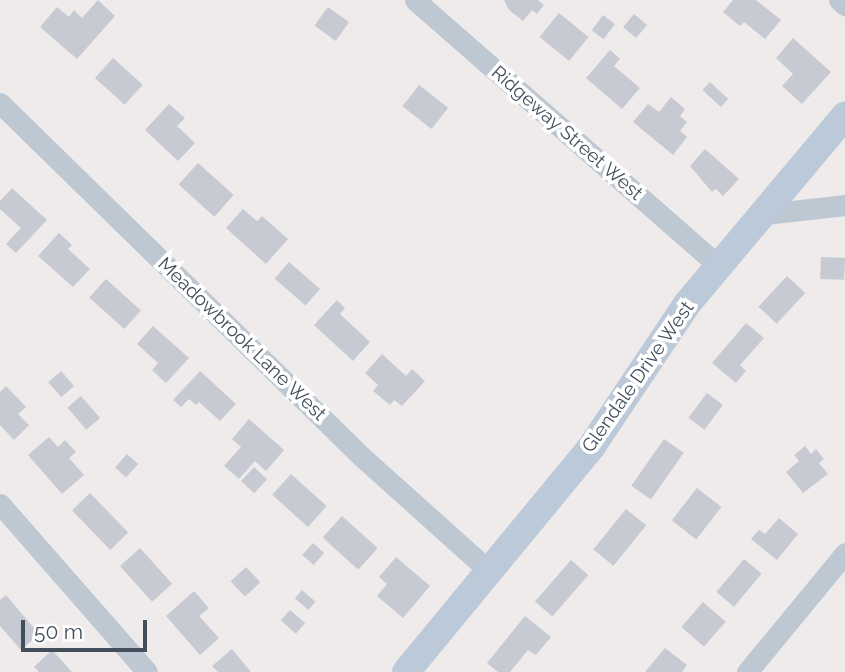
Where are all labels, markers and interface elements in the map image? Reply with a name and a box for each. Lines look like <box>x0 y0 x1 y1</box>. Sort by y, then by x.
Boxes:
street label: Ridgeway Street West <box>486 61 648 205</box>
street label: Meadowbrook Lane West <box>153 252 331 426</box>
street label: Glendale Drive West <box>577 297 699 457</box>
scale bar <box>24 606 150 650</box>
text: 50 m <box>34 619 83 644</box>

